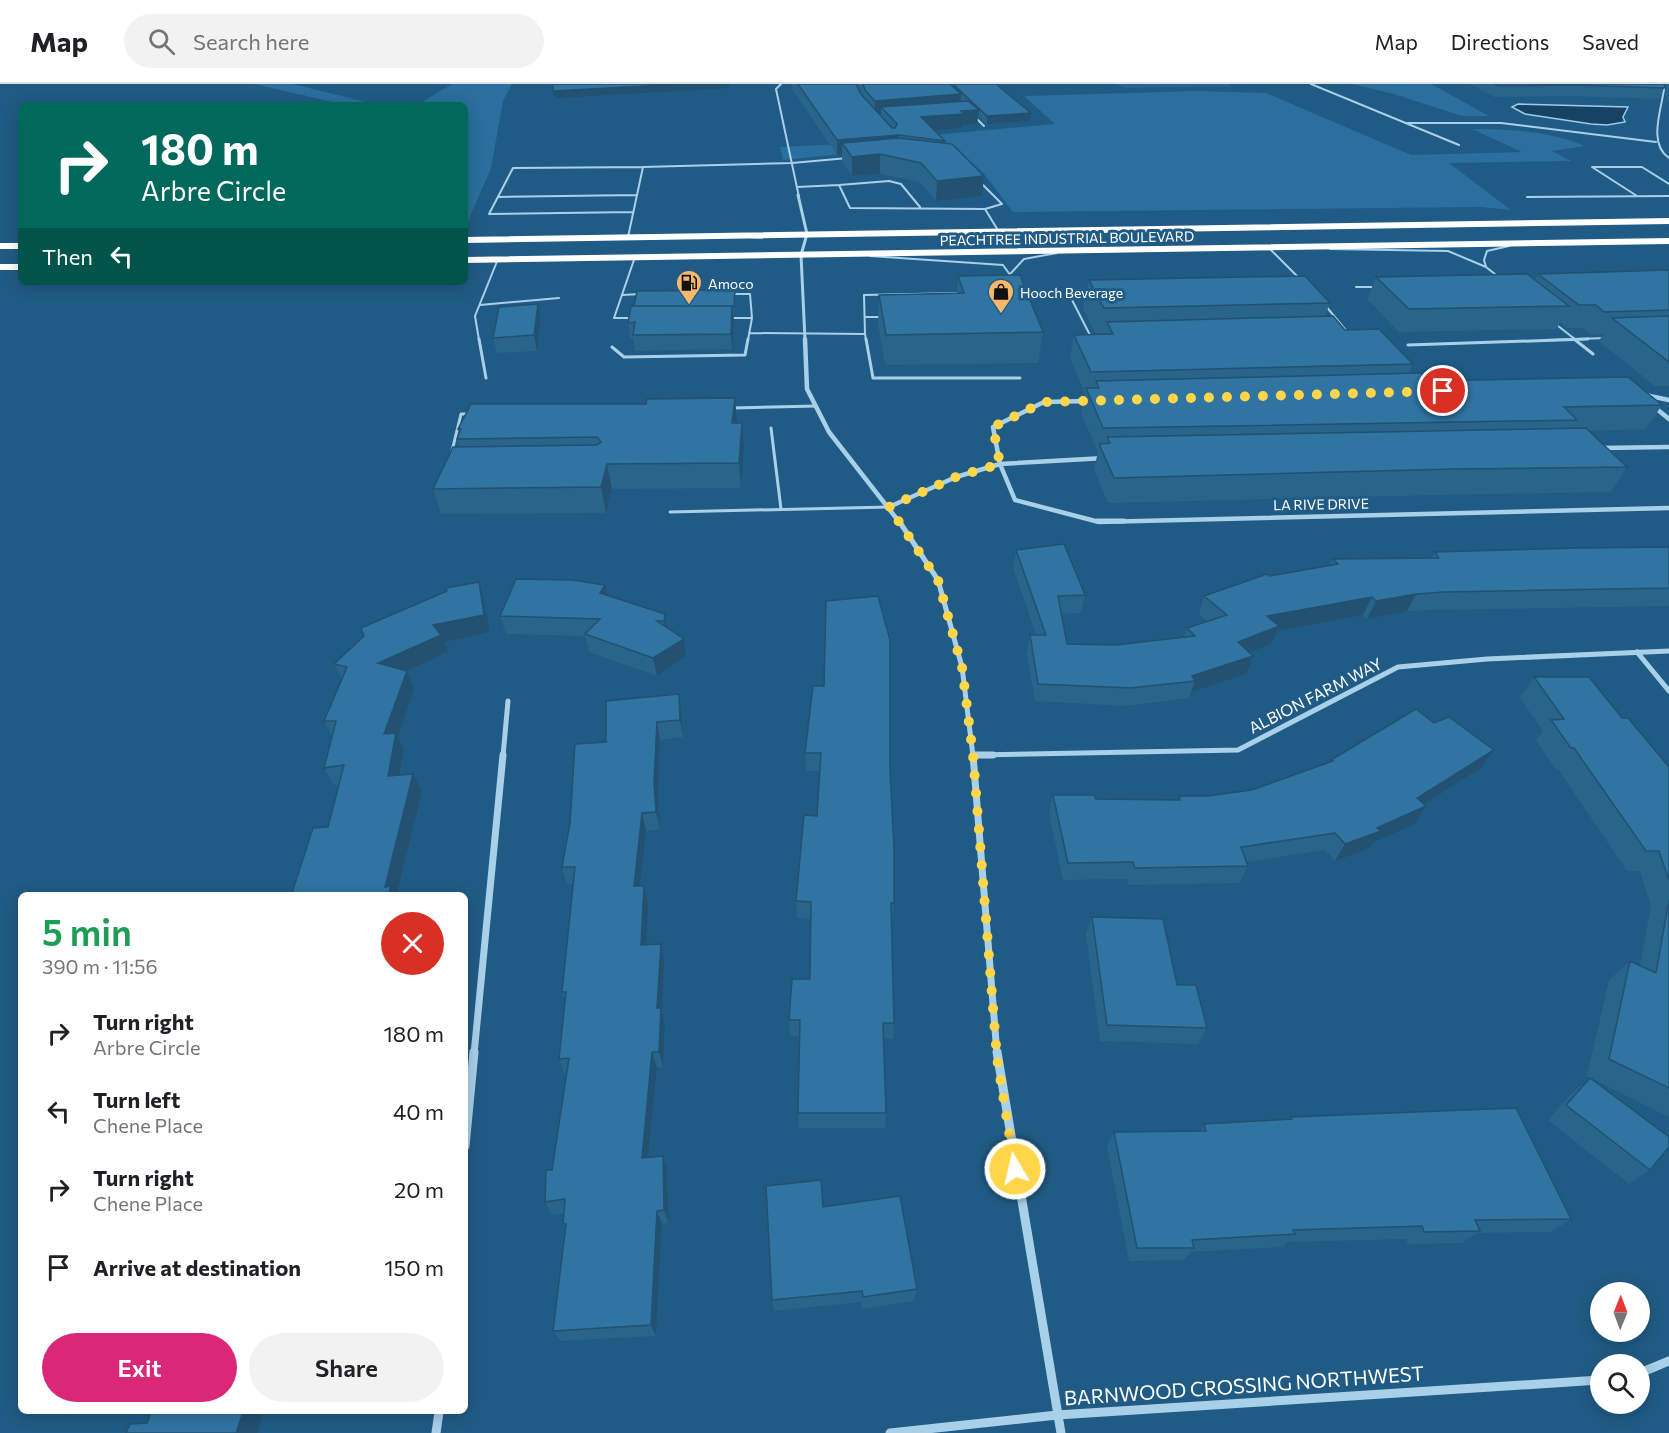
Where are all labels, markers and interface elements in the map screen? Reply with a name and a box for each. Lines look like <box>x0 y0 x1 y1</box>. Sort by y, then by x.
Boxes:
search box <box>124 14 544 68</box>
text: Map <box>30 24 88 58</box>
icon: search <box>145 25 178 58</box>
text: Search here <box>193 28 309 55</box>
text: Map <box>1375 29 1418 54</box>
text: Directions <box>1451 29 1549 54</box>
text: Saved <box>1582 29 1639 54</box>
text: 180 m <box>141 122 259 174</box>
icon: right <box>42 126 120 204</box>
text: Arbre Circle <box>141 174 286 207</box>
street label: PEACHTREE INDUSTRIAL BOULEVARD <box>940 227 1194 249</box>
icon: left <box>105 240 138 273</box>
text: Then <box>42 243 93 270</box>
fuel station icon: Amoco <box>674 268 704 306</box>
place label: Amoco <box>708 275 754 292</box>
shop icon: Hooch Beverage <box>986 277 1016 315</box>
place label: Hooch Beverage <box>1020 284 1123 301</box>
pin <box>1417 365 1468 416</box>
icon: arrive <box>1426 374 1459 407</box>
street label: LA RIVE DRIVE <box>1273 495 1369 513</box>
street label: ALBION FARM WAY <box>1245 653 1385 737</box>
text: 5 min <box>42 909 132 953</box>
button: close <box>381 912 444 975</box>
text: 390 m · 11:56 <box>42 954 158 978</box>
text: Turn right <box>93 1008 194 1035</box>
icon: right <box>42 1017 75 1050</box>
text: 180 m <box>383 1020 444 1047</box>
text: Arbre Circle <box>93 1035 201 1059</box>
text: Turn left <box>93 1086 180 1113</box>
icon: left <box>42 1095 75 1128</box>
text: 40 m <box>393 1098 444 1125</box>
text: Chene Place <box>93 1113 203 1137</box>
position arrow <box>983 1137 1047 1201</box>
text: Turn right <box>93 1164 194 1191</box>
icon: right <box>42 1173 75 1206</box>
text: 20 m <box>394 1176 444 1203</box>
text: Chene Place <box>93 1191 203 1215</box>
icon: arrive <box>42 1251 75 1284</box>
text: Arrive at destination <box>93 1254 301 1281</box>
text: 150 m <box>384 1254 444 1281</box>
north arrow <box>1590 1282 1650 1342</box>
map controls <box>1590 1282 1650 1414</box>
button: Exit <box>42 1333 237 1402</box>
button: Share <box>249 1333 444 1402</box>
button: search <box>1590 1354 1650 1414</box>
street label: BARNWOOD CROSSING NORTHWEST <box>1063 1360 1425 1410</box>

